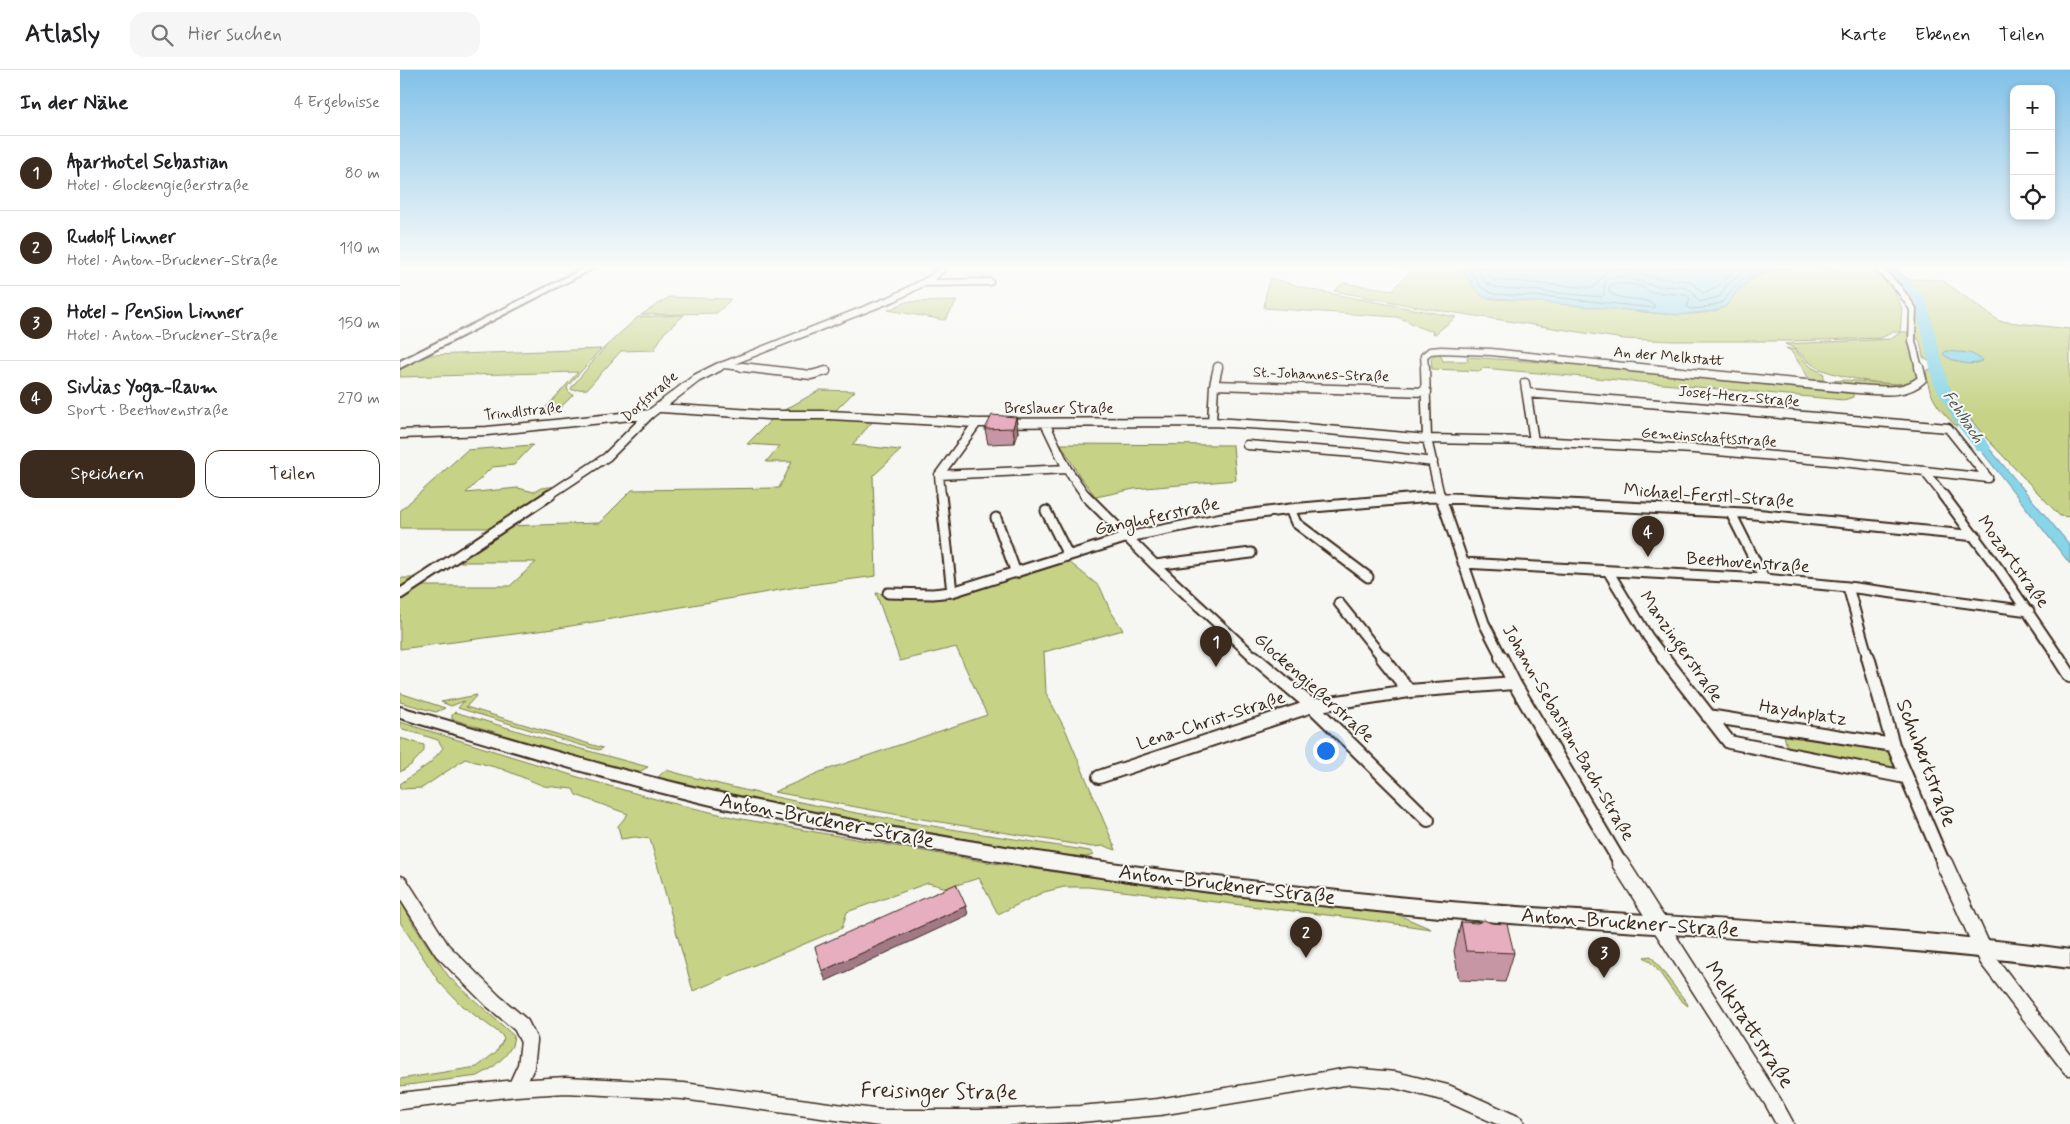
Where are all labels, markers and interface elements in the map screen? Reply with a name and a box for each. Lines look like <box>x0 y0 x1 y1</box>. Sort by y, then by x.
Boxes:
search box <box>130 12 480 57</box>
text: Atlasly <box>25 19 100 50</box>
icon: search <box>148 21 176 49</box>
text: Hier suchen <box>188 22 282 47</box>
text: Karte <box>1841 23 1887 47</box>
text: Ebenen <box>1915 23 1971 47</box>
text: Teilen <box>1999 23 2045 47</box>
map controls <box>2010 85 2055 220</box>
button: + <box>2010 85 2055 130</box>
text: In der Nähe <box>20 89 128 117</box>
text: 4 Ergebnisse <box>294 92 380 113</box>
button: − <box>2010 130 2055 175</box>
text: Aparthotel Sebastian <box>67 150 228 175</box>
text: 1 <box>32 163 40 184</box>
text: 80 m <box>345 163 380 184</box>
text: Hotel · Glockengießerstraße <box>67 175 249 196</box>
button: locate <box>2010 175 2055 220</box>
text: Rudolf Linner <box>67 225 176 250</box>
text: 2 <box>32 238 40 259</box>
text: 110 m <box>339 238 380 259</box>
text: Hotel · Anton-Bruckner-Straße <box>67 250 278 271</box>
text: Hotel - Pension Linner <box>67 300 243 325</box>
text: 3 <box>32 313 40 334</box>
text: 150 m <box>338 313 380 334</box>
text: Hotel · Anton-Bruckner-Straße <box>67 325 278 346</box>
street label: An der Melkstatt <box>1613 342 1726 372</box>
street label: St.-Johannes-Straße <box>1252 363 1390 387</box>
street label: Dorfstraße <box>617 367 683 427</box>
text: Sivlias Yoga-Raum <box>67 375 218 400</box>
street label: Josef-Herz-Straße <box>1677 382 1801 412</box>
water label: Fehlbach <box>1938 387 1988 448</box>
text: 4 <box>31 388 41 409</box>
text: 270 m <box>337 388 380 409</box>
street label: Trindlstraße <box>483 398 563 426</box>
street label: Breslauer Straße <box>1004 399 1114 419</box>
text: Sport · Beethovenstraße <box>67 400 229 421</box>
street label: Gemeinschaftsstraße <box>1640 423 1778 453</box>
button: Speichern <box>20 450 195 498</box>
button: Teilen <box>205 450 380 498</box>
street label: Michael-Ferstl-Straße <box>1623 478 1795 514</box>
street label: Ganghoferstraße <box>1092 492 1222 543</box>
street label: Mozartstraße <box>1971 511 2055 613</box>
pin: 4 <box>1632 516 1664 557</box>
street label: Beethovenstraße <box>1686 547 1811 579</box>
street label: Manzingerstraße <box>1632 587 1728 709</box>
street label: Johann-Sebastian-Bach-Straße <box>1496 621 1640 846</box>
pin: 1 <box>1200 626 1232 667</box>
street label: Glockengießerstraße <box>1248 627 1380 749</box>
street label: Lena-Christ-Straße <box>1134 686 1288 756</box>
street label: Haydnplatz <box>1757 694 1849 732</box>
street label: Schubertstraße <box>1889 695 1963 831</box>
your location <box>1313 738 1339 764</box>
street label: Anton-Bruckner-Straße <box>717 786 937 856</box>
street label: Anton-Bruckner-Straße <box>1117 858 1337 912</box>
street label: Anton-Bruckner-Straße <box>1520 901 1740 945</box>
pin: 2 <box>1290 917 1322 958</box>
pin: 3 <box>1588 937 1620 978</box>
street label: Melkstattstraße <box>1698 956 1800 1094</box>
street label: Freisinger Straße <box>860 1077 1018 1108</box>

